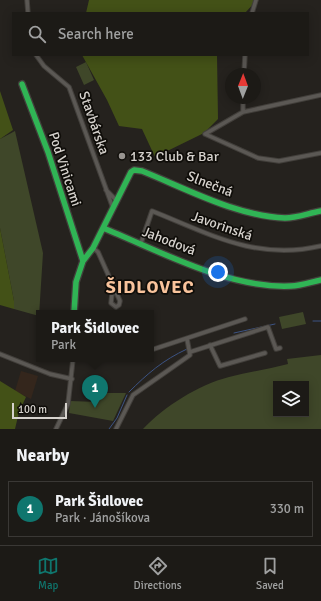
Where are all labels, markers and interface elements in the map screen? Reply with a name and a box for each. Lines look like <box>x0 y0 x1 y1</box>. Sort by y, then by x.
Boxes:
search box <box>12 12 309 56</box>
icon: search <box>26 23 48 45</box>
text: Search here <box>58 25 134 43</box>
north arrow <box>225 68 261 104</box>
street label: Stavbárska <box>75 89 113 157</box>
street label: Pod Vinicami <box>45 130 85 208</box>
place label: 133 Club & Bar <box>130 148 220 165</box>
marker: 133 Club & Bar <box>117 151 127 161</box>
street label: Slnečná <box>185 167 235 201</box>
street label: Javorinská <box>189 208 255 244</box>
street label: Jahodová <box>140 223 198 259</box>
your location <box>208 262 228 282</box>
district label: ŠIDLOVEC <box>106 276 194 298</box>
popup <box>36 310 154 362</box>
text: Park Šidlovec <box>51 319 139 337</box>
text: Park <box>51 337 76 353</box>
pin: 1 <box>82 375 108 408</box>
map controls <box>273 381 309 417</box>
button: layers <box>273 381 309 417</box>
scale bar <box>12 401 67 420</box>
text: 100 m <box>18 403 47 416</box>
text: Nearby <box>16 445 69 466</box>
text: Park Šidlovec <box>55 492 143 510</box>
text: 1 <box>26 501 34 517</box>
text: 330 m <box>270 501 304 517</box>
text: Park · Jánošíkova <box>55 510 150 526</box>
tab: Map <box>37 555 59 592</box>
tab: Directions <box>134 555 182 592</box>
tab: Saved <box>256 555 284 592</box>

